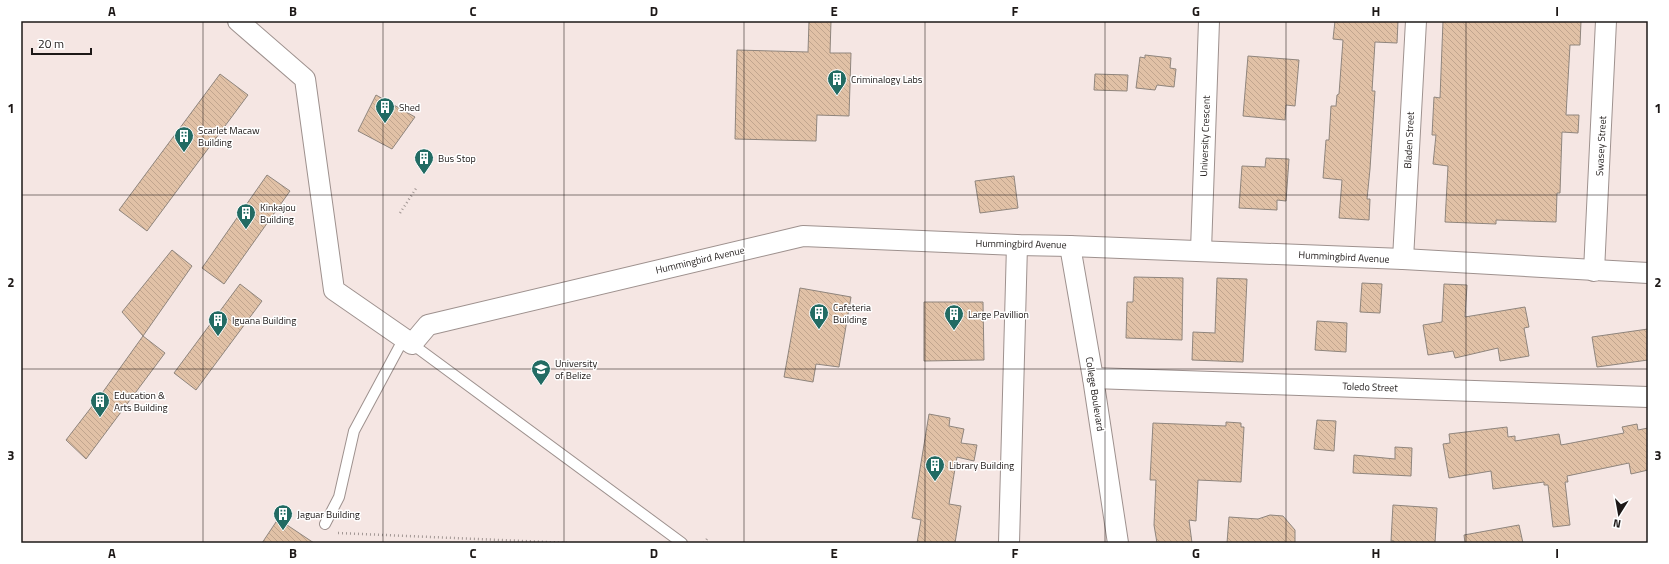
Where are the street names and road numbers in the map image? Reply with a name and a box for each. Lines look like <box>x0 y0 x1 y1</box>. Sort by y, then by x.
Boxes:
street label: University Crescent <box>1196 95 1214 177</box>
street label: Bladen Street <box>1400 111 1418 169</box>
street label: Swasey Street <box>1592 115 1610 177</box>
street label: Hummingbird Avenue <box>975 236 1067 252</box>
street label: Hummingbird Avenue <box>654 242 746 278</box>
street label: Hummingbird Avenue <box>1298 247 1390 267</box>
street label: College Boulevard <box>1082 356 1108 432</box>
street label: Toledo Street <box>1342 379 1399 395</box>

